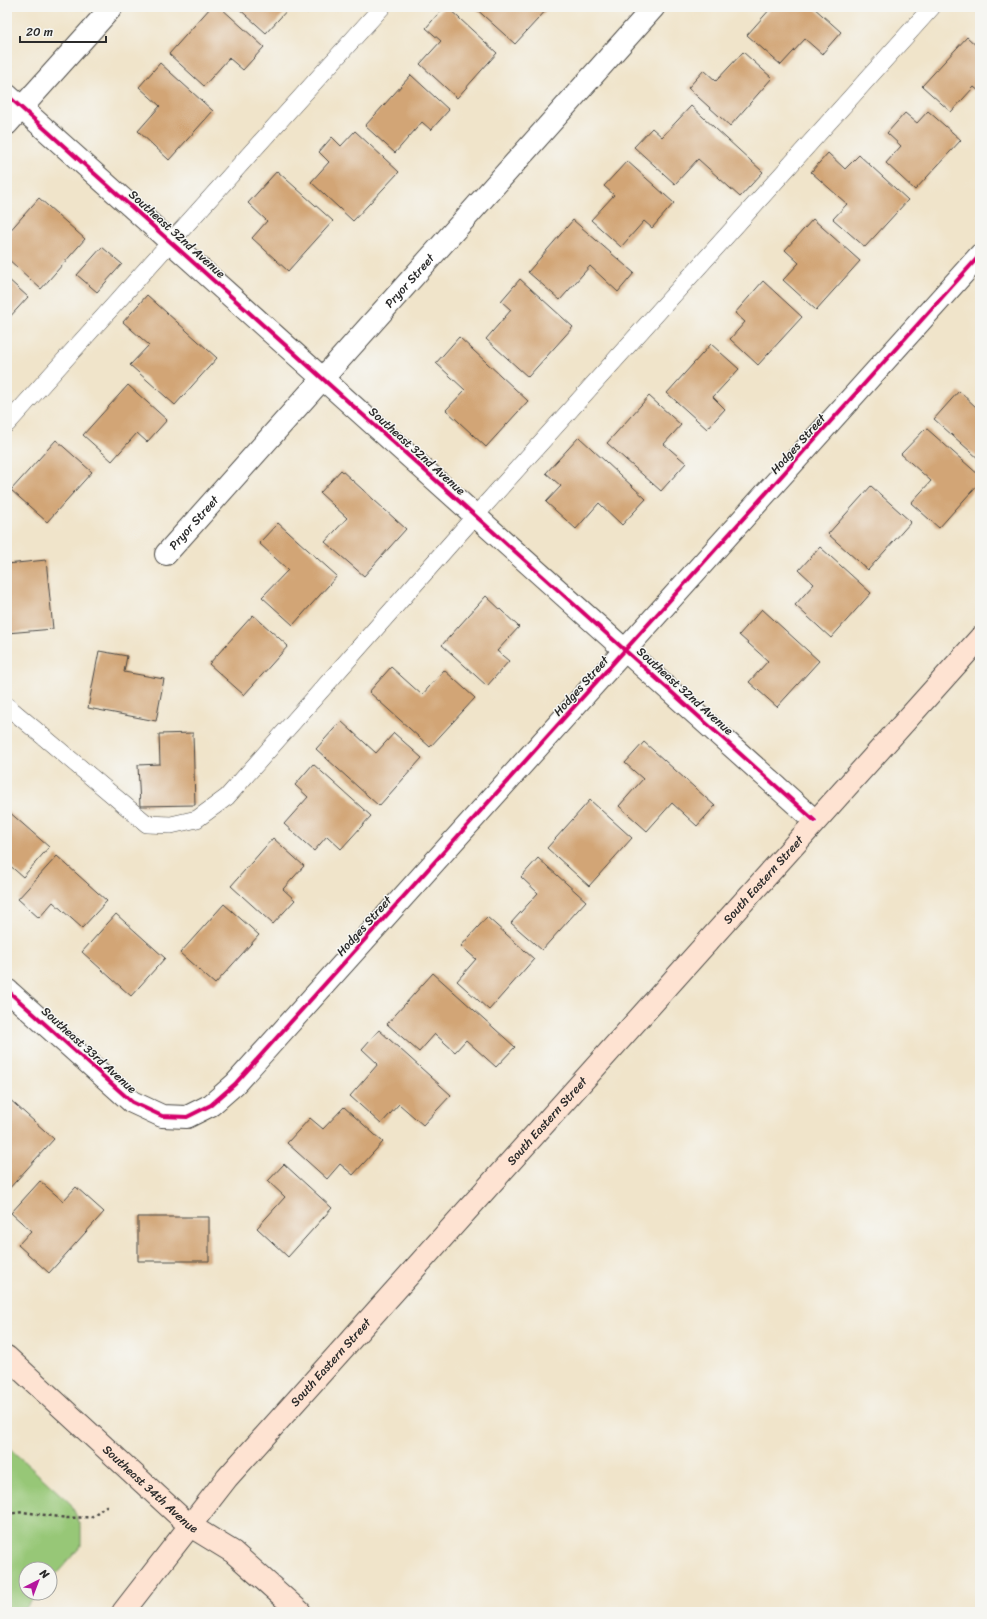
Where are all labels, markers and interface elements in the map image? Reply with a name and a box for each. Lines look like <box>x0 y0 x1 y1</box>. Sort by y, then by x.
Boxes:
scale bar <box>20 18 106 44</box>
text: 20 m <box>26 21 53 43</box>
street label: Southeast 32nd Avenue <box>123 184 231 284</box>
street label: Pryor Street <box>379 248 441 313</box>
street label: Southeast 32nd Avenue <box>363 401 471 501</box>
street label: Hodges Street <box>765 408 832 479</box>
street label: Pryor Street <box>163 489 225 555</box>
street label: Southeast 32nd Avenue <box>631 641 739 741</box>
street label: Hodges Street <box>548 650 615 721</box>
street label: South Eastern Street <box>717 829 810 929</box>
street label: Hodges Street <box>331 890 398 961</box>
street label: Southeast 33rd Avenue <box>36 1001 142 1099</box>
street label: South Eastern Street <box>501 1071 594 1171</box>
street label: South Eastern Street <box>285 1312 377 1412</box>
street label: Southeast 34th Avenue <box>97 1439 203 1539</box>
north arrow <box>18 1561 58 1601</box>
text: N <box>34 1564 54 1584</box>

